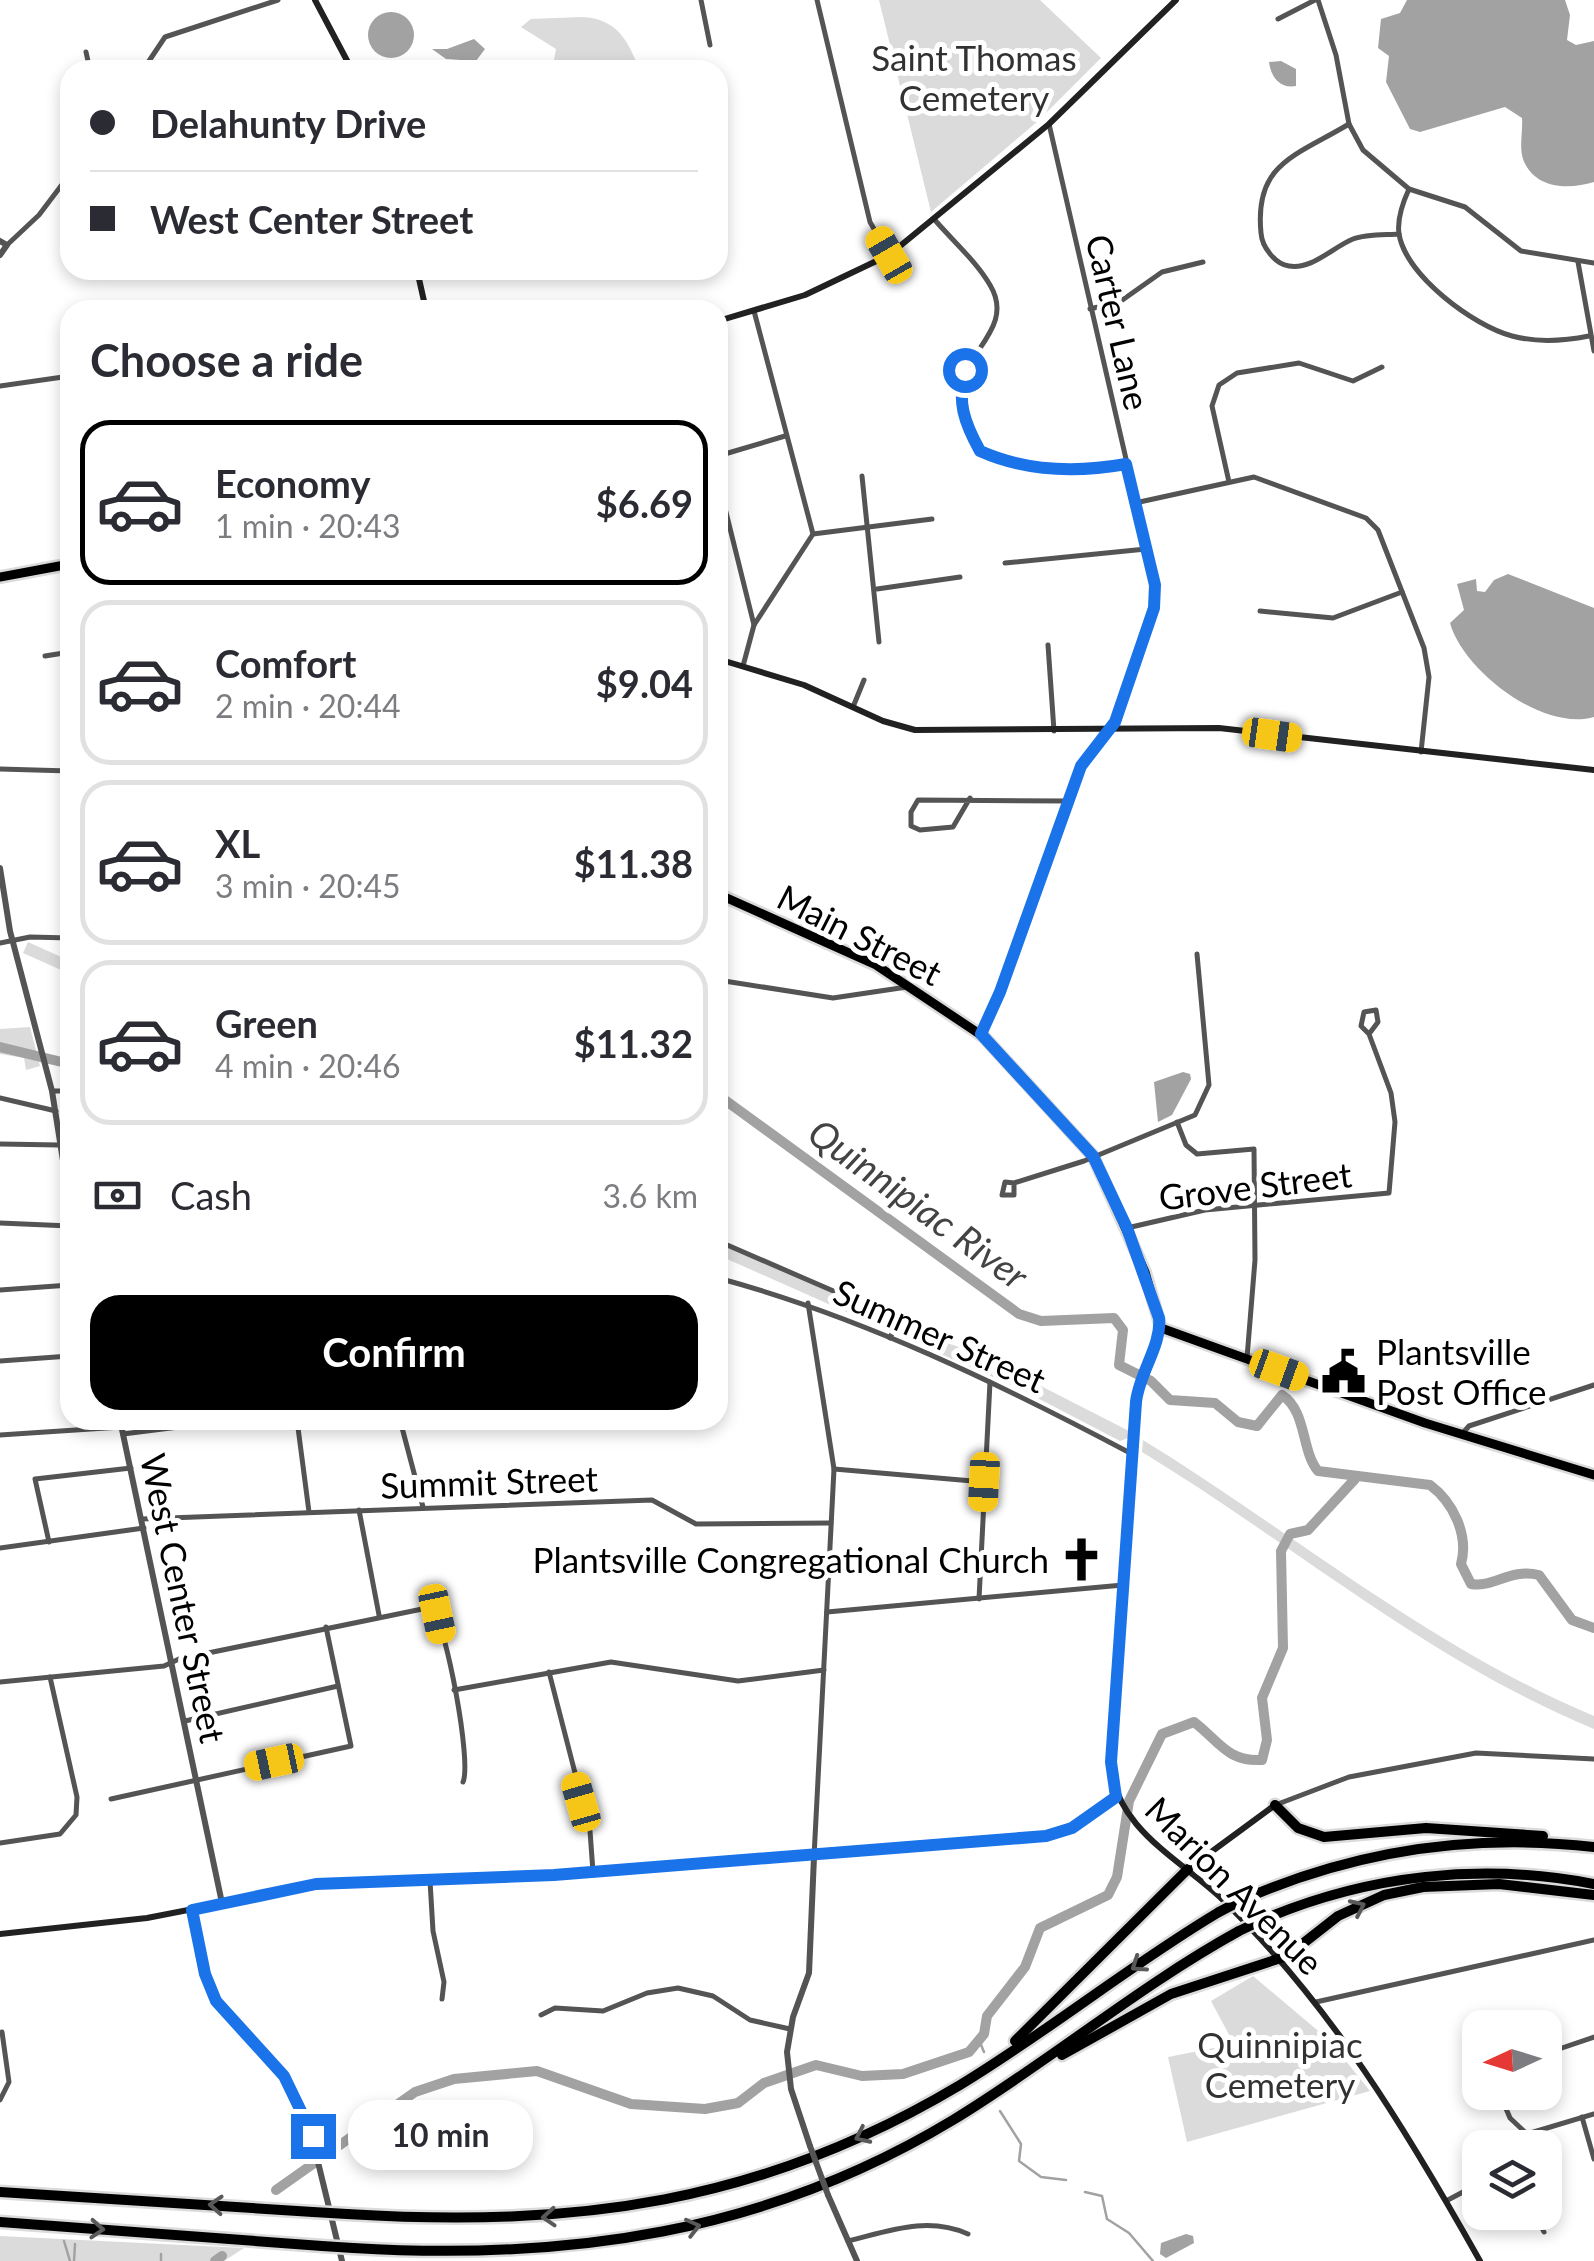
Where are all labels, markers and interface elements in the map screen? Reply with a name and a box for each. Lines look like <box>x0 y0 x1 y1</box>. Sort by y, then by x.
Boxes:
park label: Saint Thomas Cemetery <box>871 36 1077 118</box>
text: Delahunty Drive <box>150 100 426 146</box>
text: West Center Street <box>150 196 473 242</box>
car <box>861 222 917 288</box>
street label: Carter Lane <box>1078 230 1160 414</box>
text: Choose a ride <box>90 333 363 387</box>
route start <box>943 348 988 393</box>
icon: car <box>95 458 185 548</box>
text: Economy <box>215 460 370 506</box>
text: $6.69 <box>596 480 693 526</box>
text: 1 min · 20:43 <box>215 506 401 545</box>
icon: car <box>95 638 185 728</box>
text: Comfort <box>215 640 356 686</box>
text: $9.04 <box>596 660 693 706</box>
text: 2 min · 20:44 <box>215 686 401 725</box>
car <box>1240 716 1304 754</box>
icon: car <box>95 818 185 908</box>
text: XL <box>215 820 260 866</box>
text: $11.38 <box>574 840 693 886</box>
text: 3 min · 20:45 <box>215 866 401 905</box>
street label: Main Street <box>771 875 949 993</box>
icon: car <box>95 998 185 1088</box>
text: Green <box>215 1000 318 1046</box>
text: $11.32 <box>574 1020 693 1066</box>
text: 4 min · 20:46 <box>215 1046 401 1085</box>
water label: Quinnipiac River <box>800 1108 1039 1299</box>
street label: Grove Street <box>1156 1152 1354 1218</box>
icon: cash <box>90 1168 145 1223</box>
text: Cash <box>170 1172 252 1218</box>
text: 3.6 km <box>603 1176 698 1215</box>
street label: Summer Street <box>828 1270 1053 1401</box>
button: Confirm <box>90 1295 698 1410</box>
place label: Plantsville Post Office <box>1376 1330 1546 1412</box>
car <box>1246 1346 1312 1394</box>
public building icon: Plantsville Post Office <box>1319 1347 1367 1395</box>
street label: West Center Street <box>133 1450 235 1747</box>
car <box>967 1451 1001 1513</box>
street label: Summit Street <box>379 1456 599 1506</box>
church icon: Plantsville Congregational Church <box>1058 1535 1106 1583</box>
place label: Plantsville Congregational Church <box>533 1538 1049 1580</box>
car <box>416 1582 458 1646</box>
car <box>242 1741 306 1783</box>
car <box>558 1769 604 1835</box>
street label: Marion Avenue <box>1138 1788 1332 1982</box>
one-way arrow <box>1348 1899 1366 1919</box>
one-way arrow <box>1130 1953 1149 1971</box>
north arrow <box>1462 2010 1562 2110</box>
map controls <box>1462 2010 1562 2230</box>
park label: Quinnipiac Cemetery <box>1197 2023 1363 2105</box>
callout: 10 min <box>348 2101 533 2171</box>
route end <box>291 2114 336 2159</box>
text: 10 min <box>392 2115 489 2154</box>
one-way arrow <box>854 2124 872 2144</box>
button: layers <box>1462 2130 1562 2230</box>
one-way arrow <box>208 2195 224 2217</box>
one-way arrow <box>541 2206 557 2228</box>
one-way arrow <box>90 2218 106 2240</box>
one-way arrow <box>684 2218 701 2239</box>

